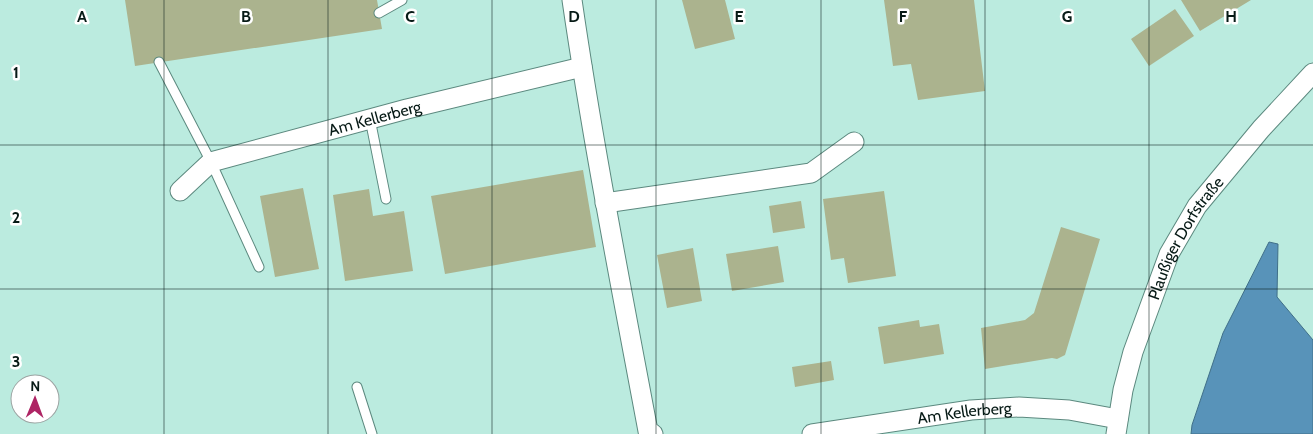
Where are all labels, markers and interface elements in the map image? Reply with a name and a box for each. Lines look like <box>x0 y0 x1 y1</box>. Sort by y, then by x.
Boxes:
text: A <box>77 7 87 26</box>
text: B <box>241 7 251 26</box>
text: C <box>405 7 415 26</box>
text: D <box>568 7 580 26</box>
text: E <box>734 7 744 26</box>
text: F <box>899 7 908 26</box>
text: G <box>1062 7 1072 26</box>
text: H <box>1225 7 1237 26</box>
text: 1 <box>13 63 19 82</box>
street label: Am Kellerberg <box>326 96 424 139</box>
street label: Plaußiger Dorfstraße <box>1144 172 1227 302</box>
text: 2 <box>12 208 20 227</box>
text: 3 <box>12 352 20 371</box>
north arrow <box>10 374 60 424</box>
text: N <box>30 377 40 395</box>
street label: Am Kellerberg <box>916 398 1013 427</box>

